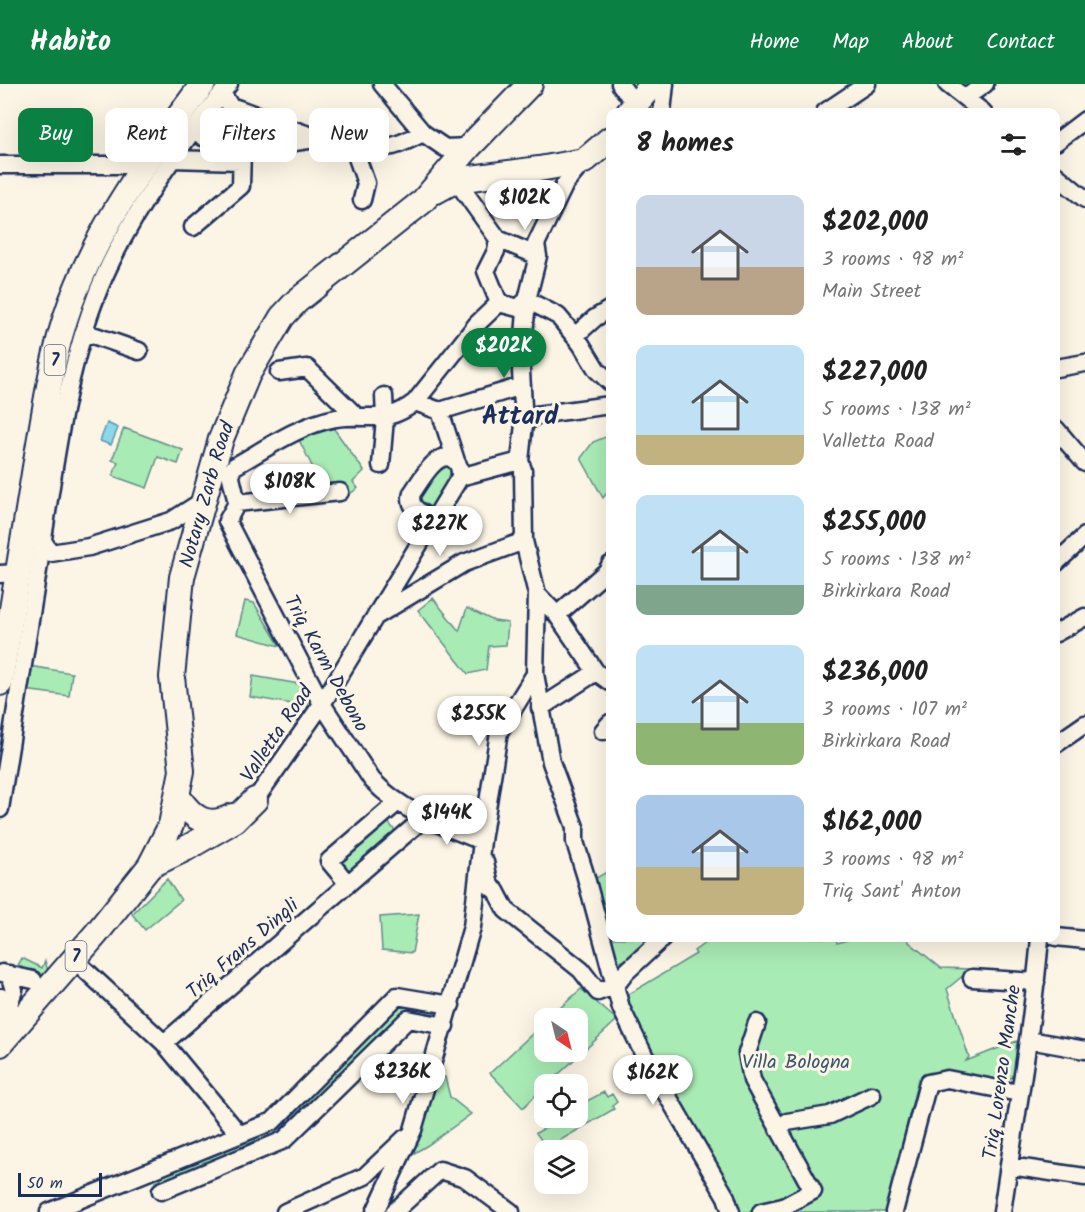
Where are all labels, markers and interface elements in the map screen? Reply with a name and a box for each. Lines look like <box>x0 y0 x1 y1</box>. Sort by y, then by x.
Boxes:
text: Habito <box>30 20 111 65</box>
text: Home <box>750 26 799 59</box>
text: Map <box>832 26 869 59</box>
text: About <box>902 26 953 59</box>
text: Contact <box>986 26 1055 59</box>
chip: Buy <box>18 108 93 162</box>
chip: Rent <box>105 108 188 162</box>
chip: Filters <box>200 108 297 162</box>
chip: New <box>309 108 389 162</box>
text: 8 homes <box>636 123 734 165</box>
icon: filters <box>997 128 1030 161</box>
pin: $102K <box>483 180 567 231</box>
text: $102K <box>499 183 551 215</box>
text: $202,000 <box>822 202 928 244</box>
icon: home <box>684 219 756 291</box>
text: 3 rooms · 98 m² <box>822 244 963 276</box>
text: Main Street <box>822 276 921 308</box>
pin: $202K <box>462 328 546 379</box>
text: $202K <box>475 331 533 363</box>
road number: 7 <box>44 345 66 375</box>
text: $227,000 <box>822 352 927 394</box>
icon: home <box>684 369 756 441</box>
text: 5 rooms · 138 m² <box>822 394 971 426</box>
district label: Attard <box>482 396 559 438</box>
street label: Notary Zarb Road <box>171 416 245 572</box>
text: Valletta Road <box>822 426 934 458</box>
pin: $108K <box>248 464 332 515</box>
text: $108K <box>264 467 316 499</box>
text: $255,000 <box>822 502 926 544</box>
pin: $227K <box>398 506 482 557</box>
text: $227K <box>412 509 468 541</box>
icon: home <box>684 519 756 591</box>
text: 5 rooms · 138 m² <box>822 544 971 576</box>
text: Birkirkara Road <box>822 576 950 608</box>
street label: Triq Karm Debono <box>274 590 376 738</box>
text: $236,000 <box>822 652 928 694</box>
icon: home <box>684 669 756 741</box>
street label: Valletta Road <box>233 678 323 789</box>
text: 3 rooms · 107 m² <box>822 694 967 726</box>
pin: $255K <box>437 696 521 747</box>
text: $255K <box>451 699 507 731</box>
text: Birkirkara Road <box>822 726 950 758</box>
pin: $144K <box>405 795 489 846</box>
text: $144K <box>421 798 473 830</box>
text: $162,000 <box>822 802 921 844</box>
icon: home <box>684 819 756 891</box>
text: 3 rooms · 98 m² <box>822 844 963 876</box>
text: Triq Sant' Anton <box>822 876 961 908</box>
street label: Triq Frans Dingli <box>180 890 308 1008</box>
road number: 7 <box>66 941 86 971</box>
street label: Triq Lorenzo Manche <box>975 983 1031 1162</box>
north arrow <box>534 1008 588 1062</box>
map controls <box>534 1008 588 1194</box>
park label: Villa Bologna <box>742 1047 850 1079</box>
pin: $236K <box>361 1054 445 1105</box>
pin: $162K <box>611 1055 695 1106</box>
text: $236K <box>374 1057 432 1089</box>
text: $162K <box>627 1058 679 1090</box>
button: locate <box>534 1074 588 1128</box>
button: layers <box>534 1140 588 1194</box>
scale bar <box>18 1170 102 1198</box>
text: 50 m <box>27 1171 63 1196</box>

